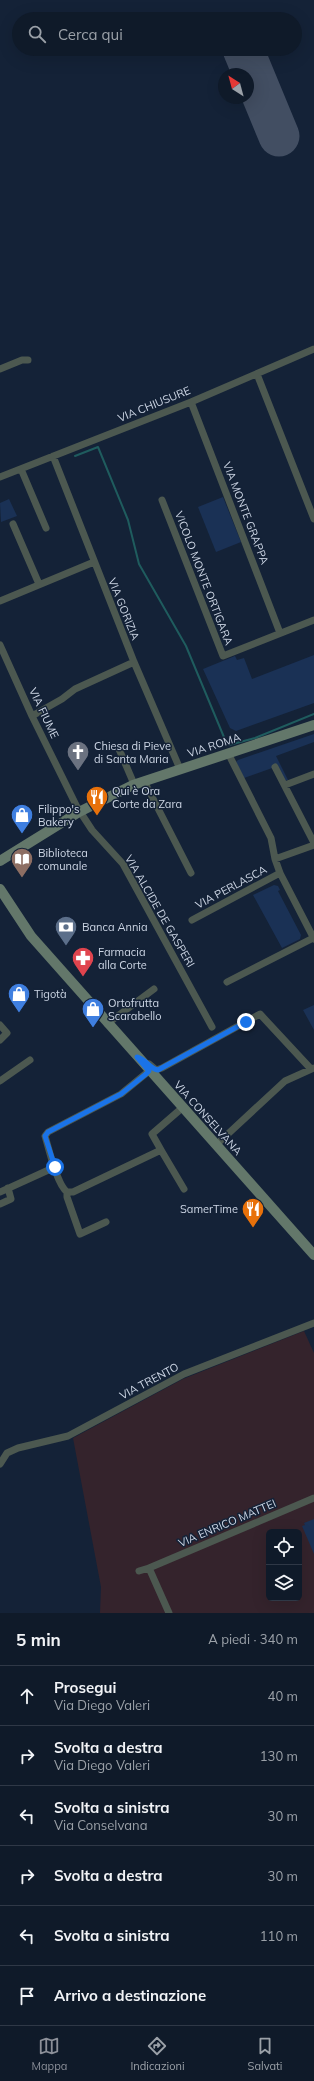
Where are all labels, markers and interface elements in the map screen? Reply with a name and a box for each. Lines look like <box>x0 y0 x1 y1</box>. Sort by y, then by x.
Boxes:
search box <box>12 12 302 56</box>
icon: search <box>26 23 48 45</box>
text: Cerca qui <box>58 25 123 44</box>
north arrow <box>218 68 254 104</box>
street label: VIA CHIUSURE <box>116 383 192 425</box>
street label: VIA MONTE GRAPPA <box>220 460 272 566</box>
street label: VICOLO MONTE ORTIGARA <box>172 509 236 647</box>
street label: VIA GORIZIA <box>105 576 143 642</box>
street label: VIA FIUME <box>26 685 62 741</box>
street label: VIA ROMA <box>186 730 242 760</box>
church icon: Chiesa di Pieve di Santa Maria <box>65 739 91 772</box>
place label: Chiesa di Pieve di Santa Maria <box>94 739 171 766</box>
restaurant icon: Qui è Ora Corte da Zara <box>84 784 110 817</box>
place label: Qui è Ora Corte da Zara <box>112 784 182 811</box>
shop icon: Filippo's Bakery <box>9 802 35 835</box>
place label: Filippo's Bakery <box>38 802 79 829</box>
library icon: Biblioteca comunale <box>9 846 35 879</box>
place label: Biblioteca comunale <box>38 846 88 873</box>
street label: VIA ALCIDE DE GASPERI <box>122 852 198 970</box>
street label: VIA PERLASCA <box>193 862 269 912</box>
bank icon: Banca Annia <box>53 914 79 947</box>
place label: Banca Annia <box>82 920 148 934</box>
pharmacy icon: Farmacia alla Corte <box>70 945 96 978</box>
place label: Farmacia alla Corte <box>98 945 147 972</box>
shop icon: Tigotà <box>6 981 32 1014</box>
place label: Tigotà <box>34 987 67 1001</box>
shop icon: Ortofrutta Scarabello <box>80 996 106 1029</box>
place label: Ortofrutta Scarabello <box>108 996 162 1023</box>
route end <box>237 1013 255 1031</box>
street label: VIA CONSELVANA <box>171 1078 245 1158</box>
route start <box>46 1158 64 1176</box>
restaurant icon: SamerTime <box>240 1196 266 1229</box>
place label: SamerTime <box>180 1202 238 1216</box>
street label: VIA TRENTO <box>117 1360 181 1402</box>
street label: VIA ENRICO MATTEI <box>176 1496 278 1550</box>
map controls <box>266 1529 302 1601</box>
button: locate <box>266 1529 302 1565</box>
button: layers <box>266 1565 302 1601</box>
text: 5 min <box>16 1629 61 1650</box>
text: A piedi · 340 m <box>208 1631 298 1647</box>
text: Prosegui <box>54 1678 116 1697</box>
icon: ahead <box>16 1685 38 1707</box>
text: 40 m <box>268 1688 298 1704</box>
text: Via Diego Valeri <box>54 1697 150 1713</box>
text: Svolta a destra <box>54 1738 163 1757</box>
icon: right <box>16 1745 38 1767</box>
text: 130 m <box>260 1748 298 1764</box>
text: Via Diego Valeri <box>54 1757 150 1773</box>
text: Svolta a sinistra <box>54 1798 170 1817</box>
icon: left <box>16 1805 38 1827</box>
text: 30 m <box>268 1808 298 1824</box>
text: Via Conselvana <box>54 1817 147 1833</box>
icon: right <box>16 1865 38 1887</box>
text: Svolta a destra <box>54 1866 163 1885</box>
text: 30 m <box>268 1868 298 1884</box>
icon: left <box>16 1925 38 1947</box>
text: Svolta a sinistra <box>54 1926 170 1945</box>
text: 110 m <box>260 1928 298 1944</box>
icon: arrive <box>16 1985 38 2007</box>
text: Arrivo a destinazione <box>54 1986 206 2005</box>
tab: Mappa <box>32 2035 67 2073</box>
tab: Indicazioni <box>130 2035 185 2073</box>
tab: Salvati <box>248 2035 282 2073</box>

